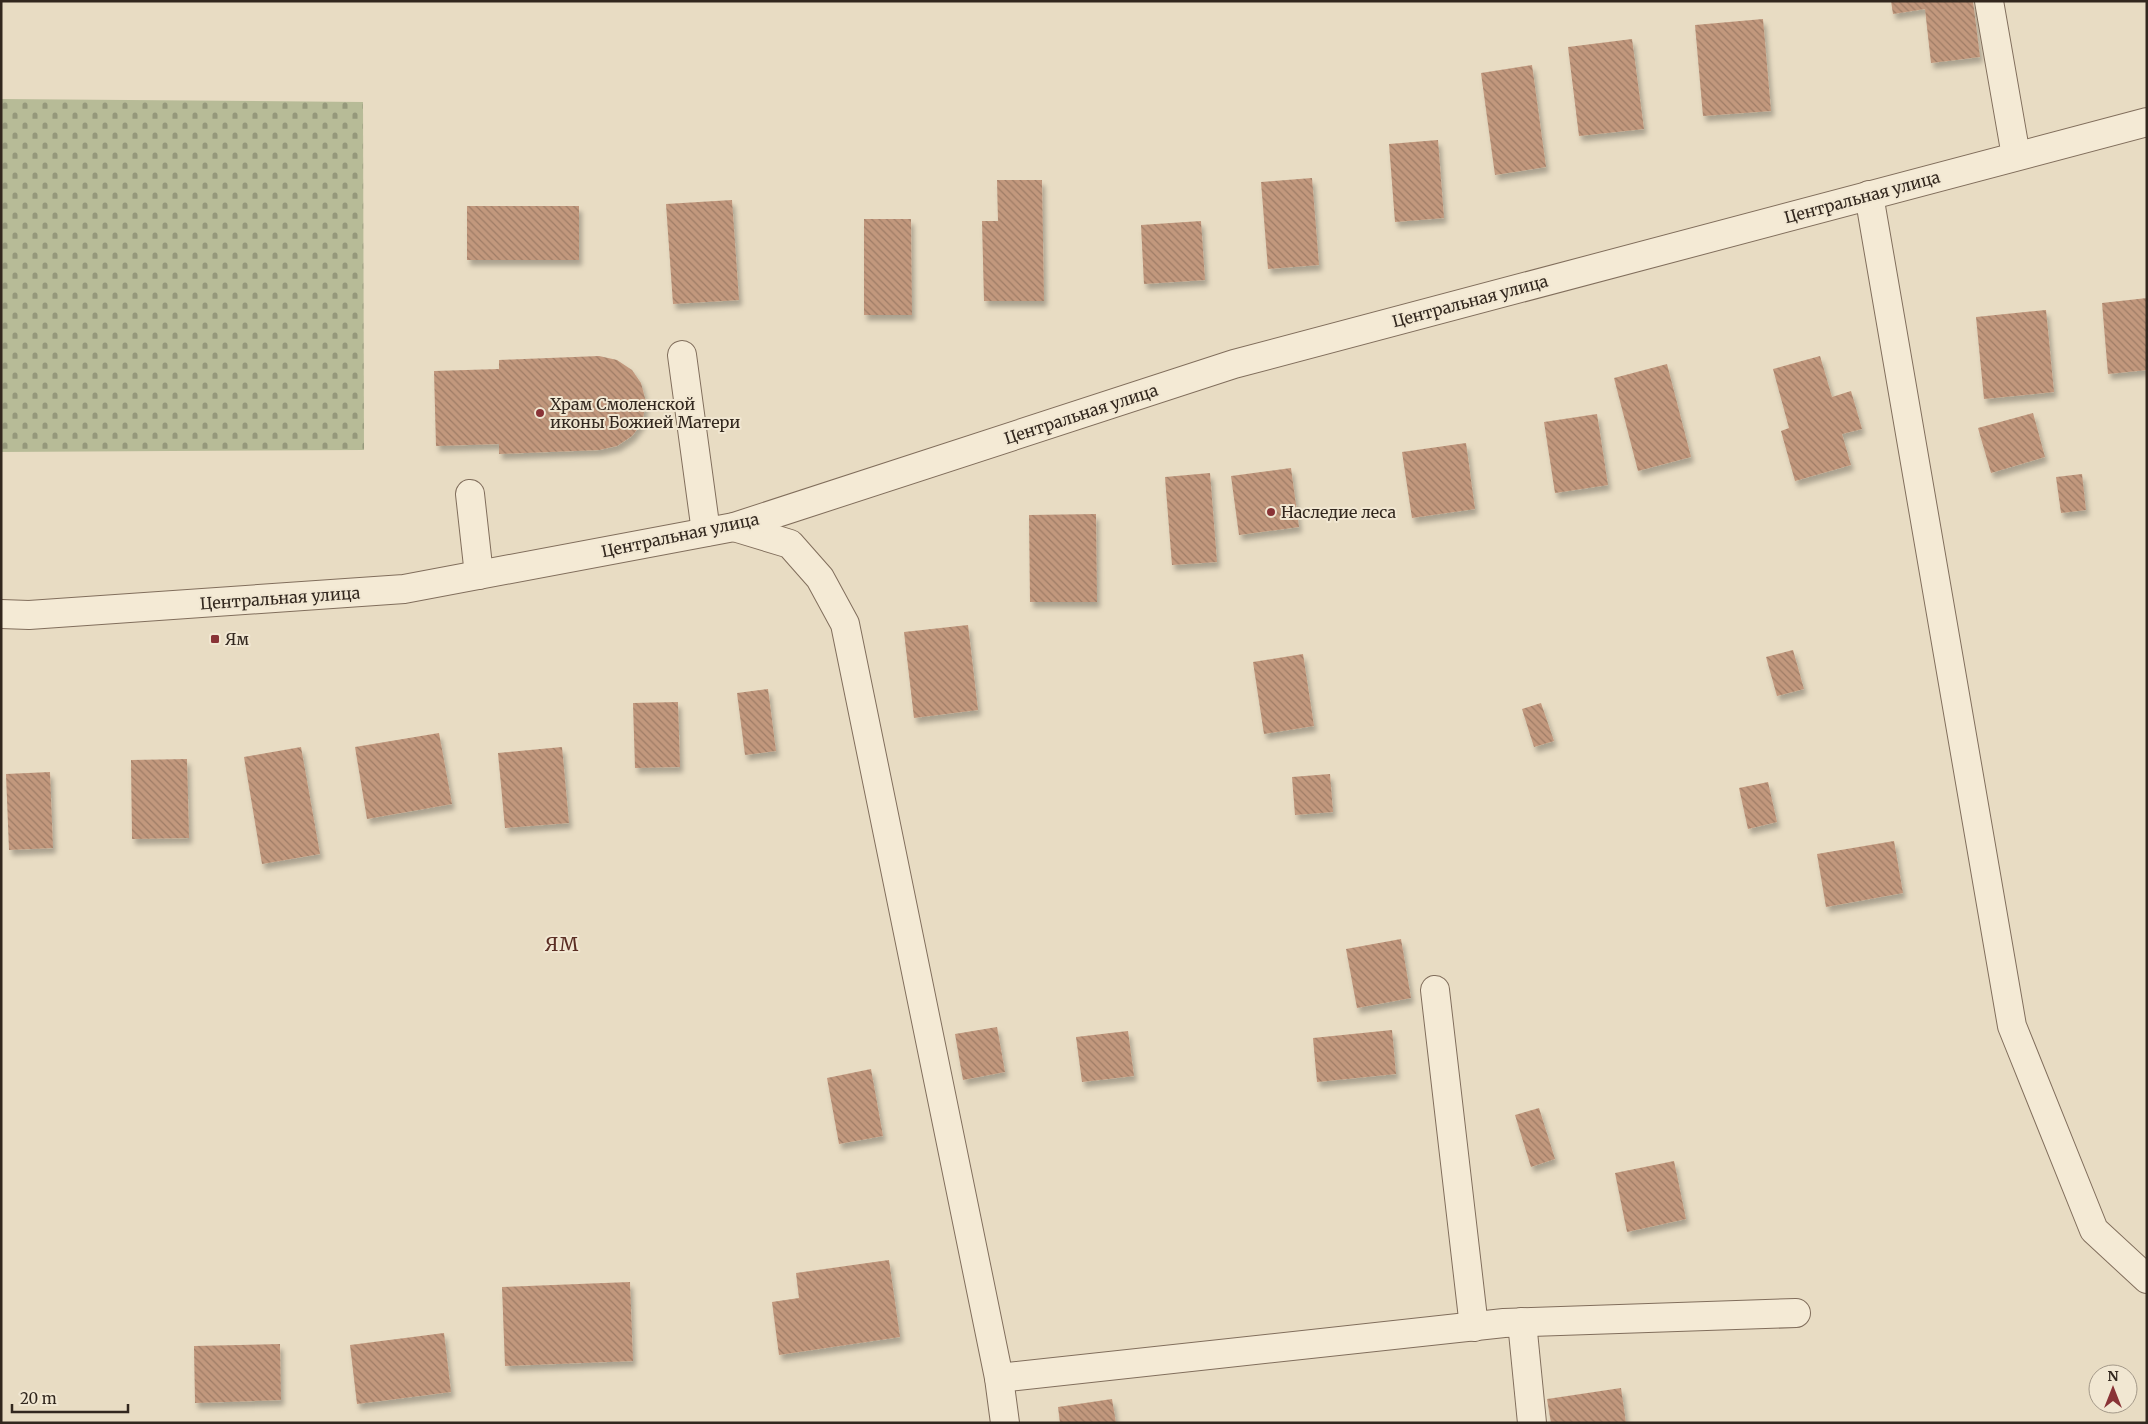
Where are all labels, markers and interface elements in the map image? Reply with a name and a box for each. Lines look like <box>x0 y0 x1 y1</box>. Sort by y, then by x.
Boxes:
street label: Центральная улица <box>1782 166 1943 227</box>
street label: Центральная улица <box>1390 270 1551 331</box>
street label: Центральная улица <box>1002 380 1161 448</box>
place label: Храм Смоленской иконы Божией Матери <box>550 394 740 432</box>
marker: Храм Смоленской иконы Божией Матери <box>534 407 546 419</box>
place label: Наследие леса <box>1281 502 1396 522</box>
marker: Наследие леса <box>1265 506 1277 518</box>
street label: Центральная улица <box>599 508 761 561</box>
street label: Центральная улица <box>199 582 361 614</box>
place label: Ям <box>225 629 249 649</box>
marker: Ям <box>209 633 221 645</box>
district label: ЯМ <box>545 932 579 956</box>
north arrow <box>2088 1364 2138 1414</box>
text: N <box>2107 1367 2119 1385</box>
scale bar <box>12 1382 129 1414</box>
text: 20 m <box>20 1389 57 1408</box>

